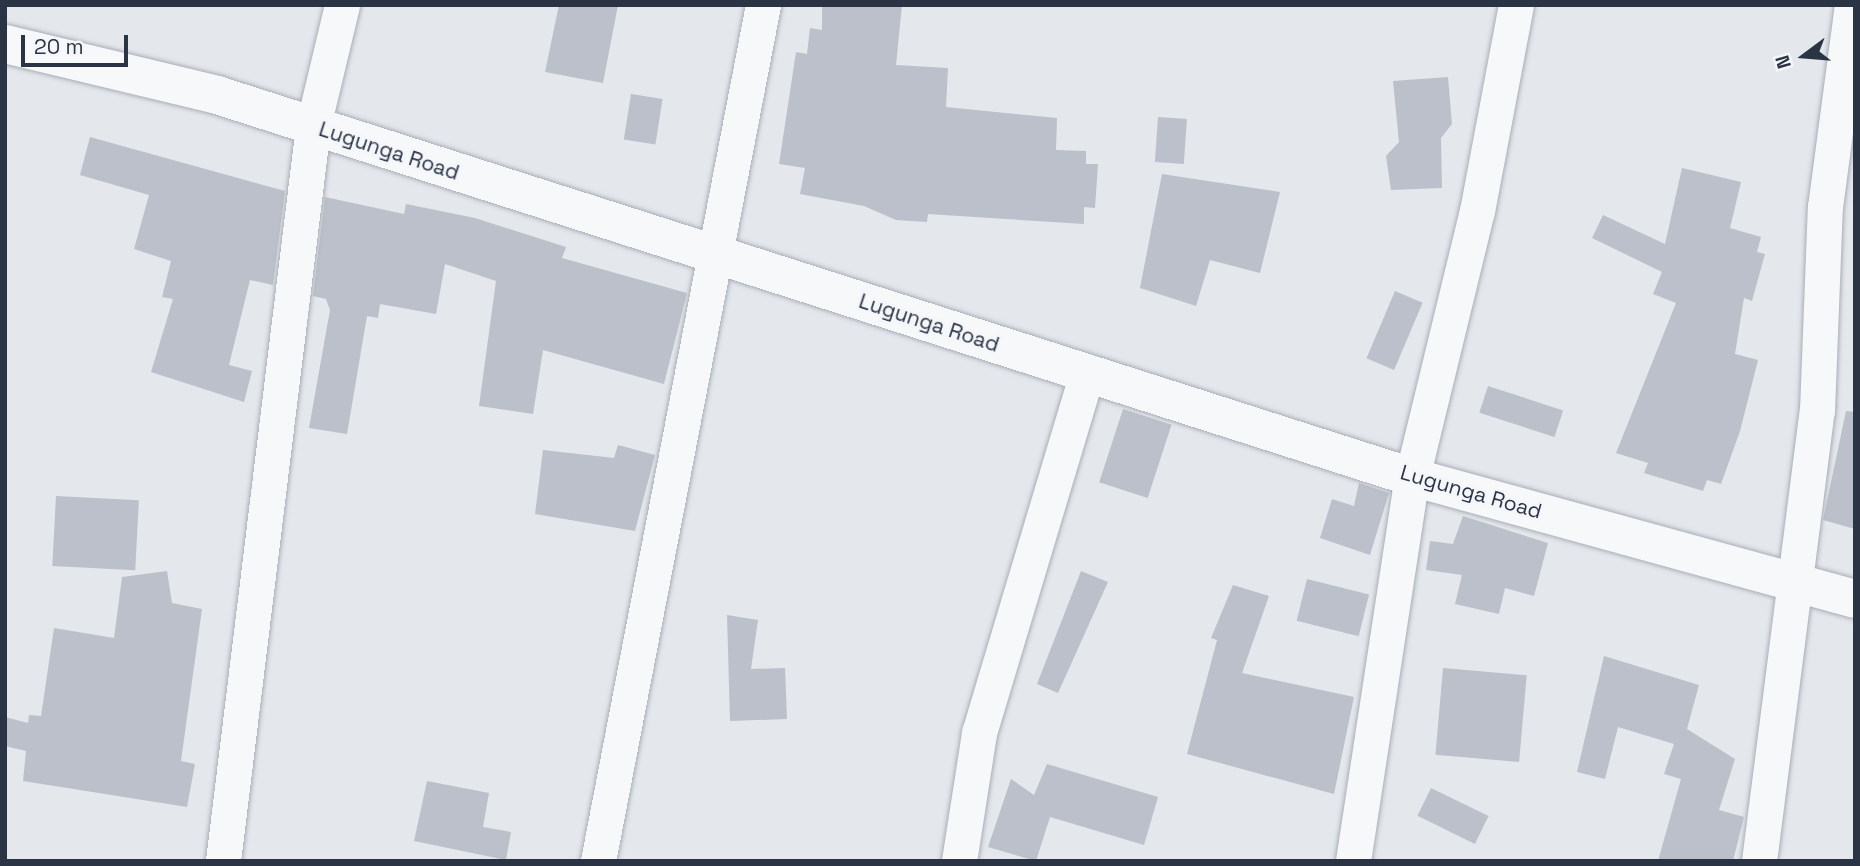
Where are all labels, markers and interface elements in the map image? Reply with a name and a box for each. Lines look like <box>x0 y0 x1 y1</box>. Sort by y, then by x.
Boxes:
scale bar <box>24 21 131 65</box>
north arrow <box>1769 21 1839 91</box>
text: 20 m <box>34 33 84 60</box>
text: N <box>1770 52 1797 71</box>
street label: Lugunga Road <box>316 116 462 186</box>
street label: Lugunga Road <box>856 288 1002 358</box>
street label: Lugunga Road <box>1397 460 1545 524</box>

